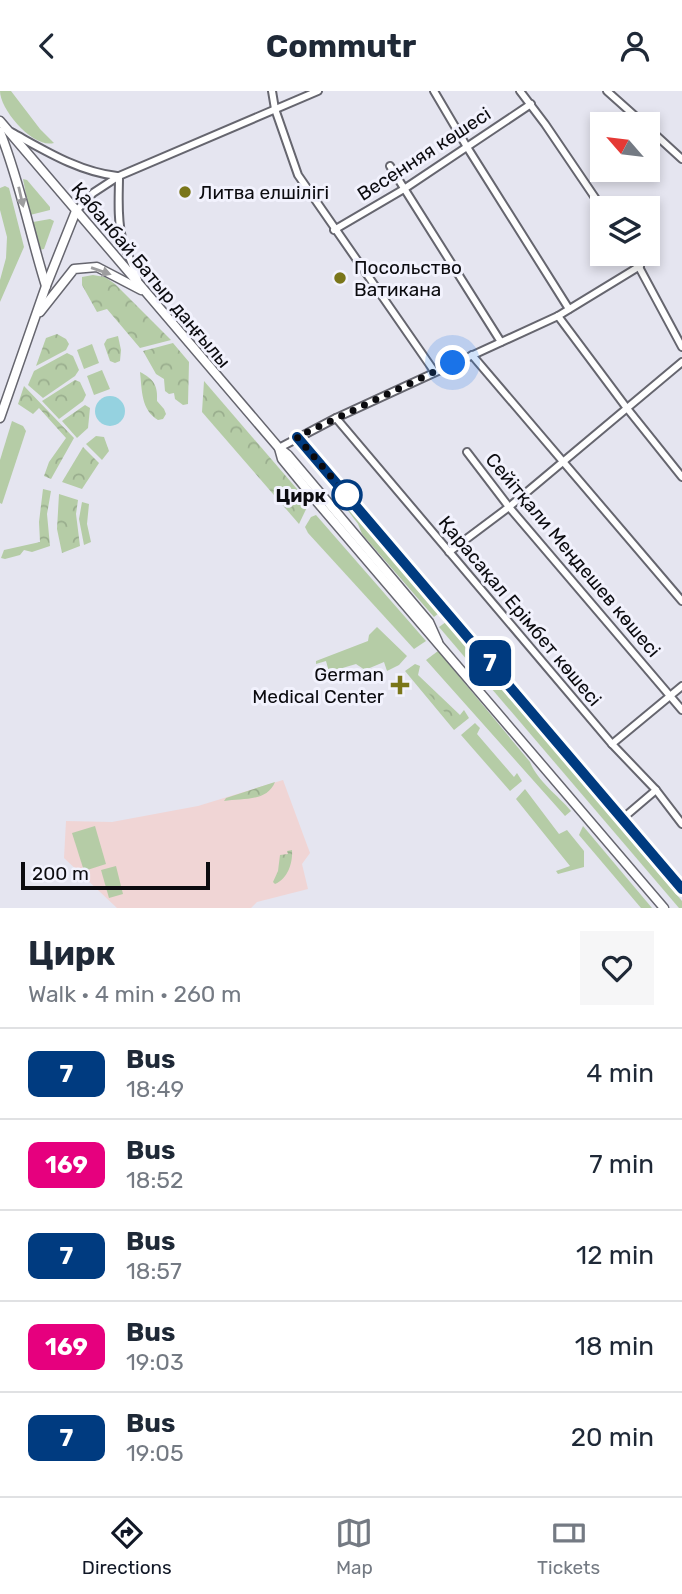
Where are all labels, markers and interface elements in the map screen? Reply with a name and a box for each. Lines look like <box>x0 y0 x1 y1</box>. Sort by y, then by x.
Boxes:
icon: back <box>28 27 66 65</box>
text: Commutr <box>266 27 416 65</box>
icon: person <box>616 27 654 65</box>
street label: Весенняя көшесі <box>353 102 495 206</box>
north arrow <box>590 112 660 182</box>
map controls <box>590 112 660 266</box>
street label: Қабанбай Батыр даңғылы <box>66 177 236 373</box>
place label: Литва елшілігі <box>199 181 329 204</box>
marker: Литва елшілігі <box>177 184 193 200</box>
one-way arrow <box>16 186 27 208</box>
button: layers <box>590 196 660 266</box>
place label: Посольство Ватикана <box>354 256 462 301</box>
one-way arrow <box>91 266 112 277</box>
marker: Посольство Ватикана <box>332 270 348 286</box>
your location <box>435 345 470 380</box>
street label: Сейітқали Меңдешев көшесі <box>481 448 665 662</box>
marker: Цирк <box>332 480 362 510</box>
place label: Цирк <box>276 484 326 507</box>
street label: Қарасақал Ерімбет көшесі <box>434 511 606 711</box>
line badge: 7 <box>467 640 513 686</box>
text: 7 <box>483 649 497 677</box>
place label: German Medical Center <box>252 663 385 708</box>
marker: German Medical Center <box>390 675 410 695</box>
scale bar <box>21 859 210 891</box>
text: 200 m <box>32 862 89 885</box>
button: heart <box>580 931 654 1005</box>
text: Цирк <box>28 934 116 973</box>
text: Walk · 4 min · 260 m <box>28 980 242 1008</box>
text: Bus <box>126 1044 175 1075</box>
text: 4 min <box>586 1058 654 1089</box>
text: 7 <box>60 1060 73 1088</box>
text: 18:49 <box>126 1075 184 1103</box>
text: Bus <box>126 1135 175 1166</box>
text: 7 min <box>589 1149 654 1180</box>
text: 169 <box>45 1151 88 1179</box>
text: 18:52 <box>126 1166 184 1194</box>
text: Bus <box>126 1226 175 1257</box>
text: 12 min <box>576 1240 654 1271</box>
text: 7 <box>60 1242 73 1270</box>
text: 18:57 <box>126 1257 182 1285</box>
text: Bus <box>126 1317 175 1348</box>
text: 18 min <box>575 1331 654 1362</box>
text: 169 <box>45 1333 88 1361</box>
text: 19:03 <box>126 1348 184 1376</box>
text: Bus <box>126 1408 175 1439</box>
text: 20 min <box>571 1422 654 1453</box>
text: 7 <box>60 1424 73 1452</box>
text: 19:05 <box>126 1439 184 1467</box>
tab: Directions <box>82 1514 172 1579</box>
tab: Map <box>335 1514 373 1579</box>
tab: Tickets <box>537 1514 600 1579</box>

